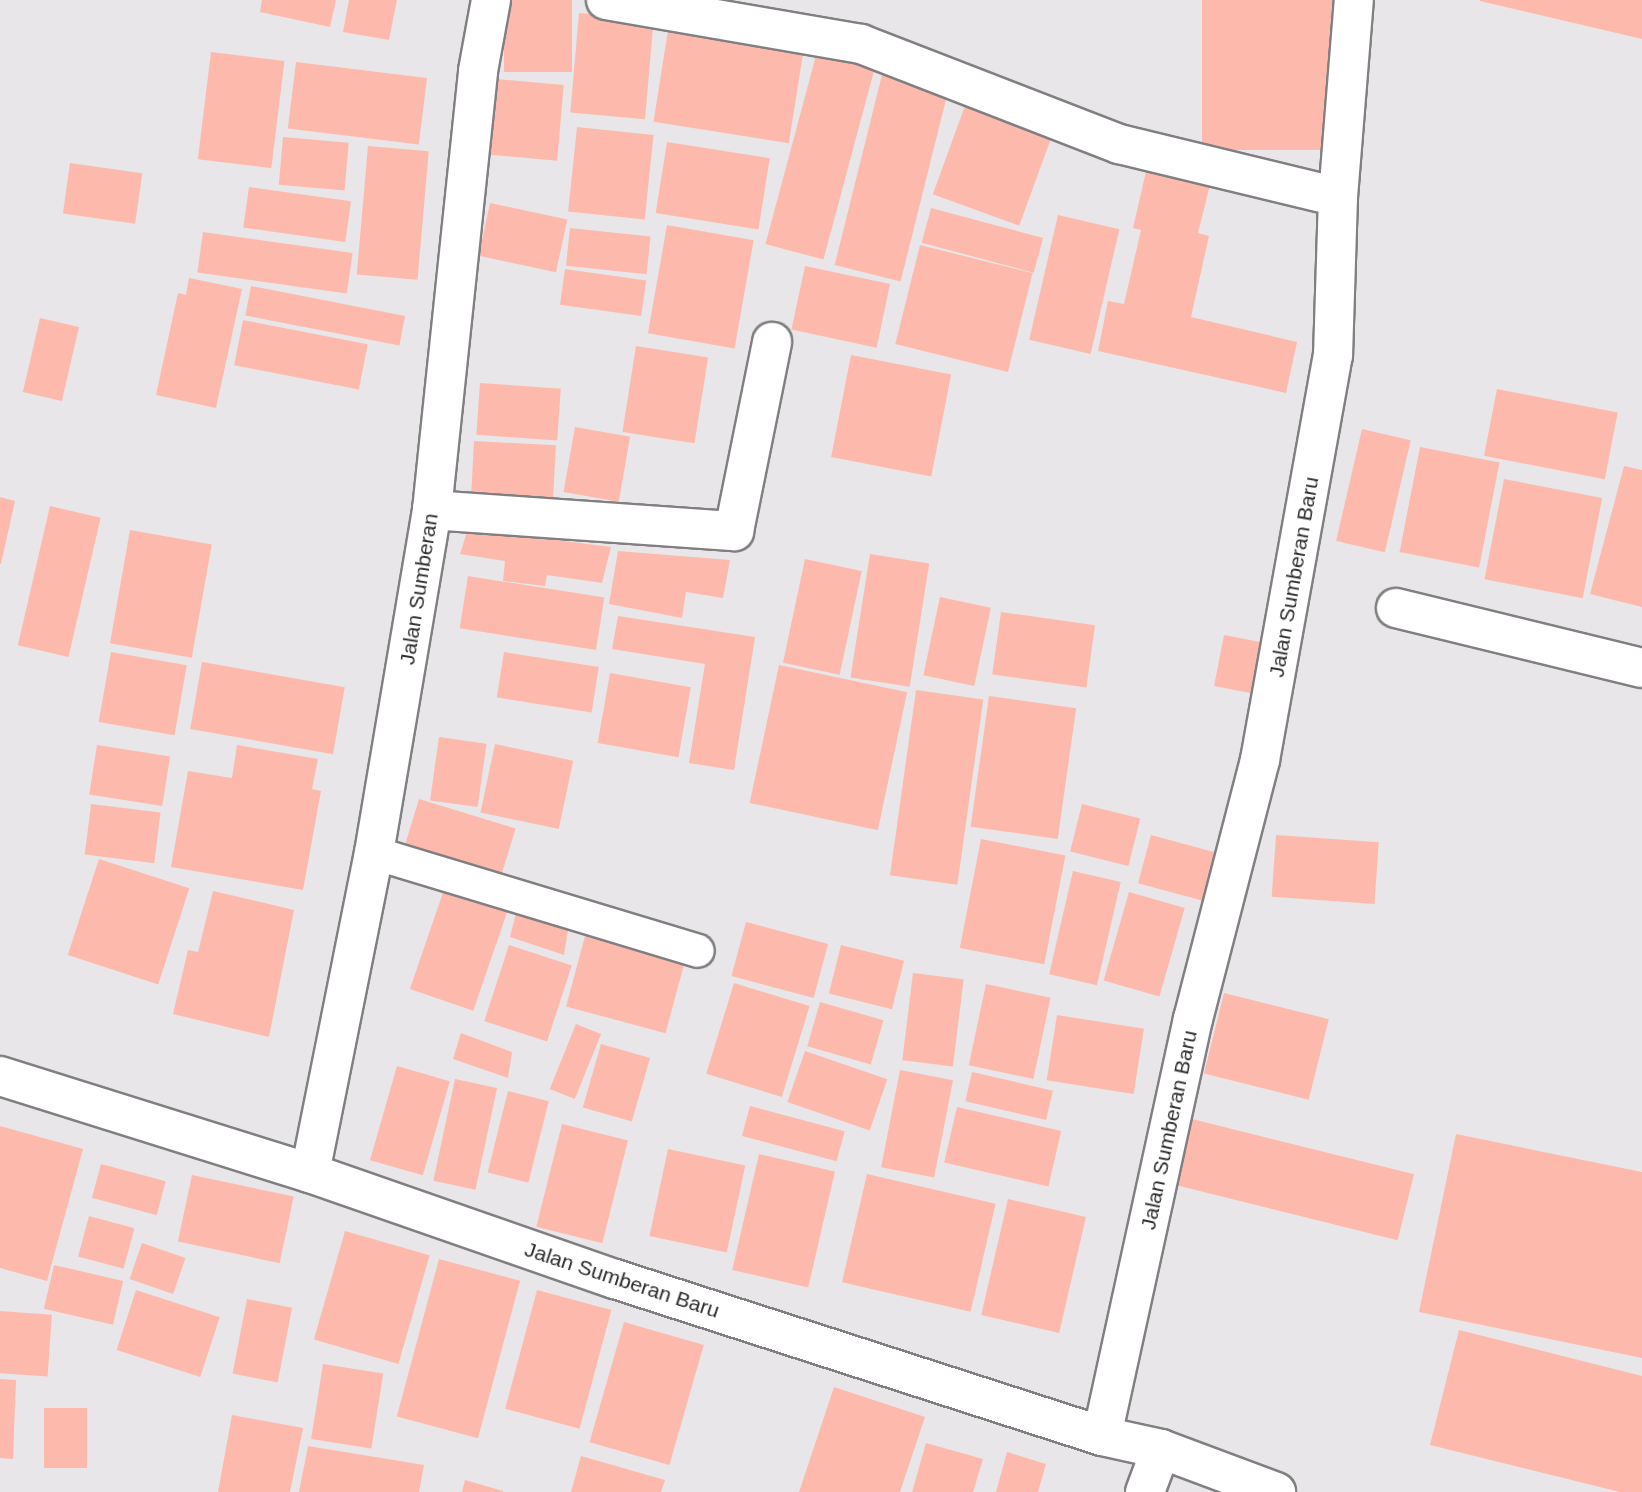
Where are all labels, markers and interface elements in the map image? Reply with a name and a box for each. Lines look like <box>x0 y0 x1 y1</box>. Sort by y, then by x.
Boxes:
street label: Jalan Sumberan Baru <box>1264 475 1324 679</box>
street label: Jalan Sumberan <box>395 512 443 666</box>
street label: Jalan Sumberan Baru <box>1136 1028 1202 1232</box>
street label: Jalan Sumberan Baru <box>522 1237 722 1323</box>

